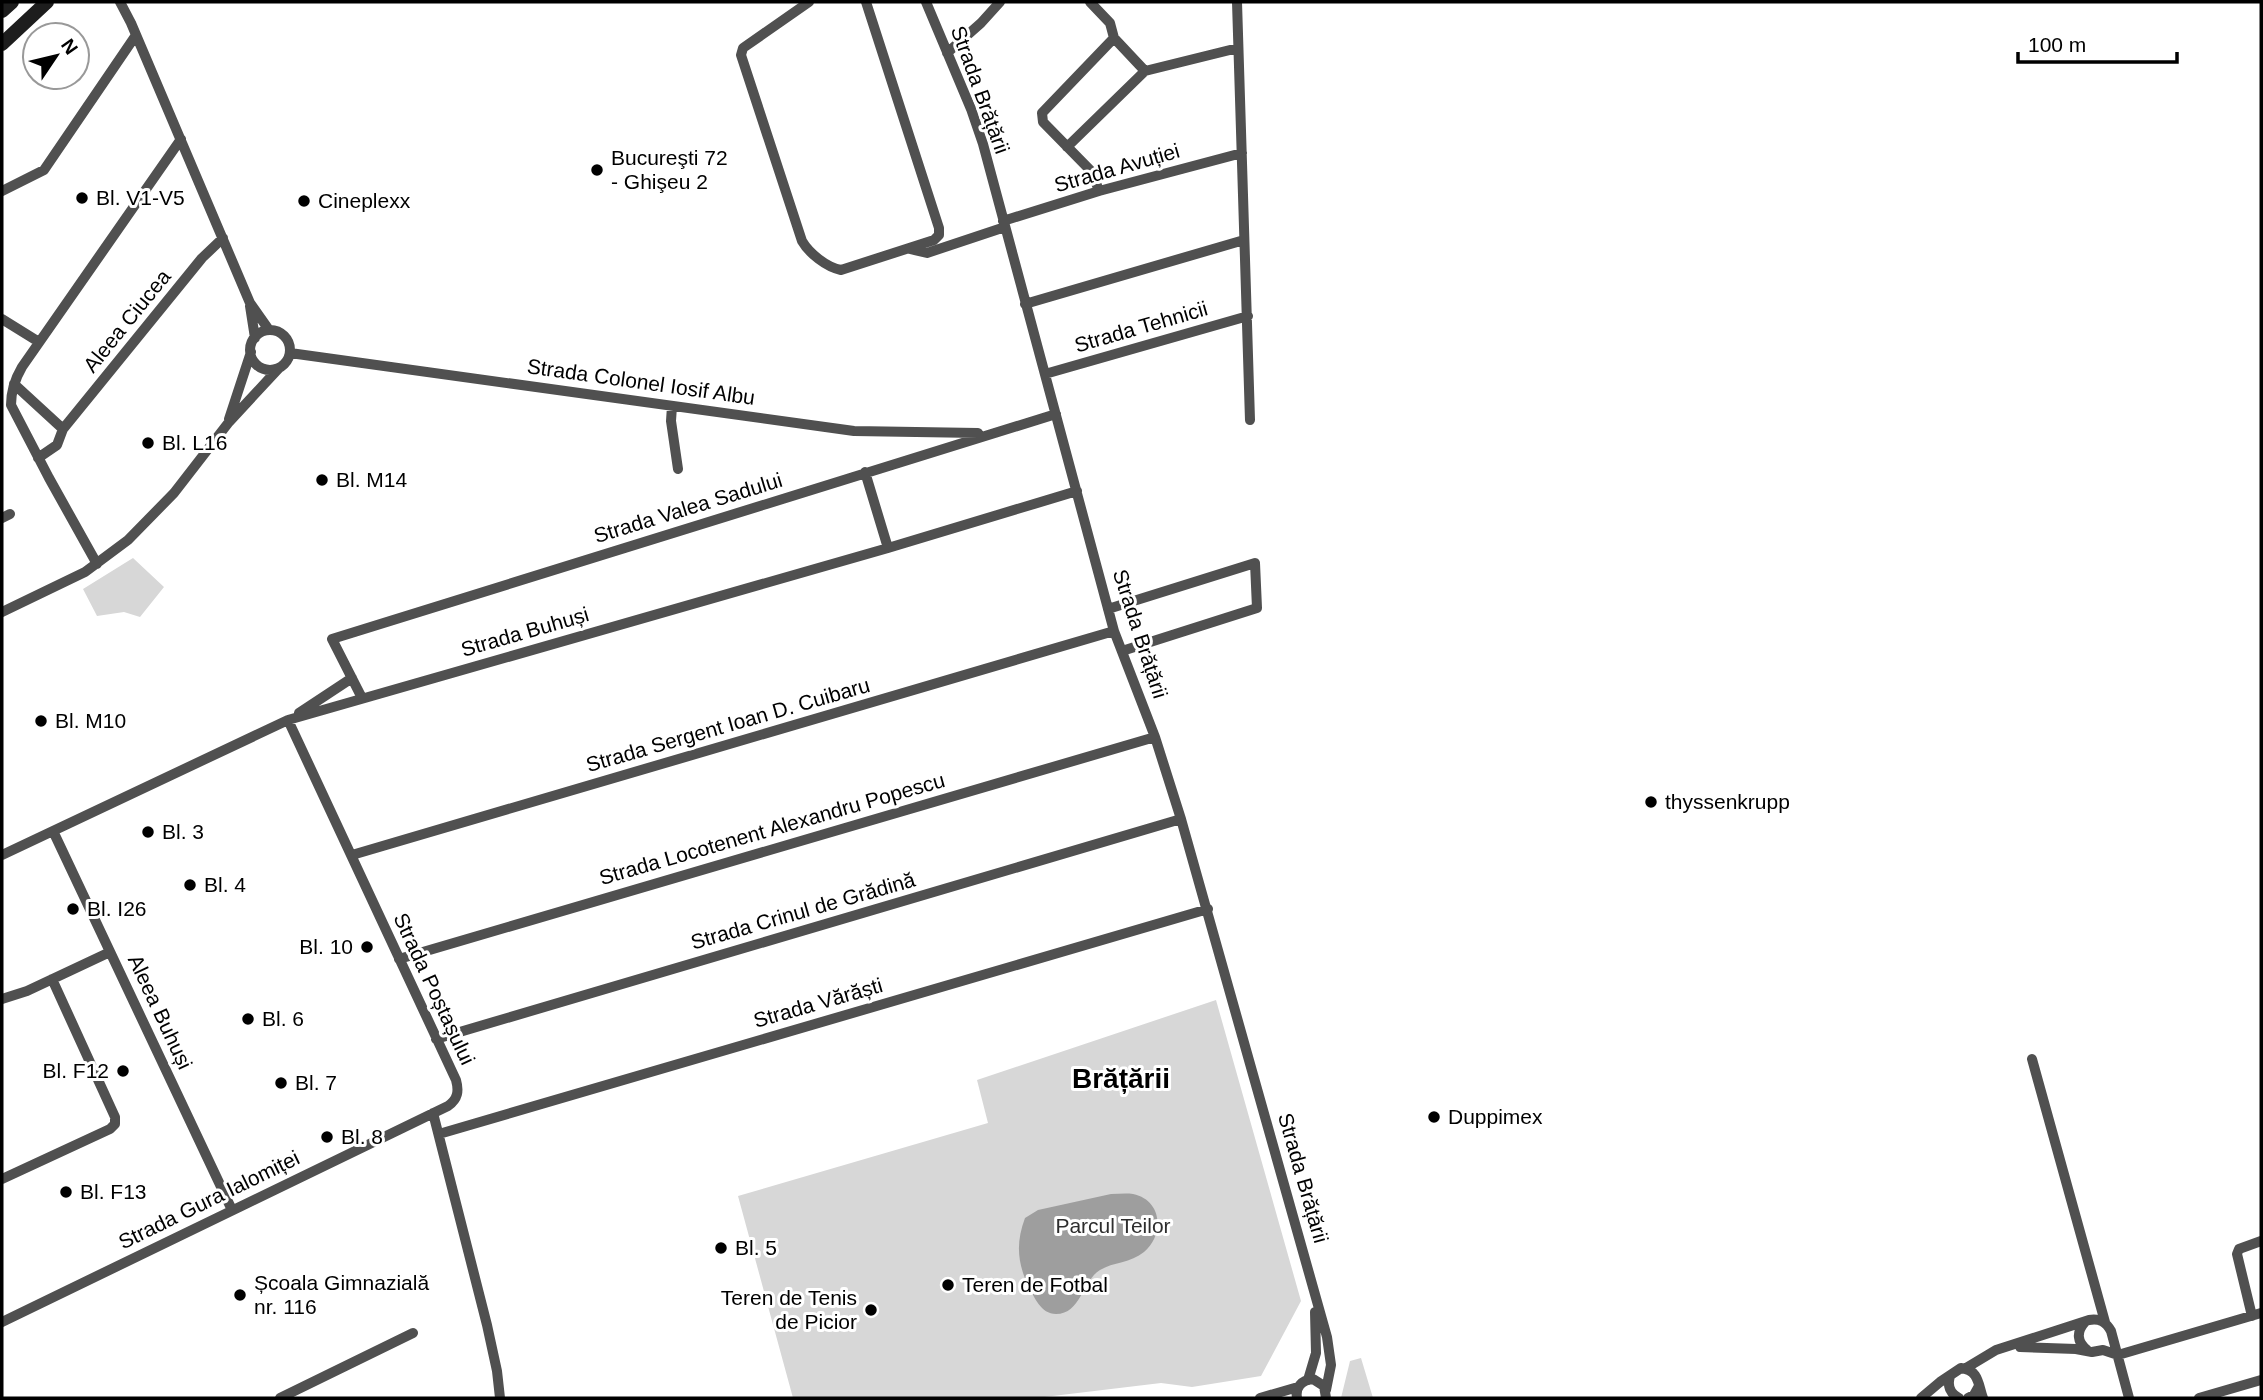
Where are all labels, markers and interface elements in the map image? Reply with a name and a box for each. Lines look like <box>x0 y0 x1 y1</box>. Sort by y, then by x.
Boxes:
north arrow <box>21 21 91 91</box>
scale bar <box>2018 21 2177 65</box>
street label: Strada Brățării <box>947 23 1014 157</box>
text: 100 m <box>2028 33 2086 56</box>
text: N <box>57 35 82 58</box>
street label: Strada Avuției <box>1052 139 1182 196</box>
place label: Bucureşti 72 - Ghişeu 2 <box>611 146 728 193</box>
marker: Bucureşti 72 - Ghişeu 2 <box>589 162 605 178</box>
place label: Bl. V1-V5 <box>96 186 185 209</box>
place label: Cineplexx <box>318 189 411 212</box>
marker: Bl. V1-V5 <box>74 190 90 206</box>
marker: Cineplexx <box>296 193 312 209</box>
street label: Aleea Ciucea <box>78 265 175 376</box>
street label: Strada Tehnicii <box>1072 297 1210 357</box>
street label: Strada Colonel Iosif Albu <box>526 354 757 409</box>
place label: Bl. L16 <box>162 431 227 454</box>
marker: Bl. L16 <box>140 435 156 451</box>
place label: Bl. M14 <box>336 468 408 491</box>
street label: Strada Valea Sadului <box>591 468 785 547</box>
marker: Bl. M14 <box>314 472 330 488</box>
street label: Strada Brățării <box>1109 566 1172 701</box>
street label: Strada Buhuși <box>458 602 591 661</box>
street label: Strada Sergent Ioan D. Cuibaru <box>583 673 872 776</box>
place label: Bl. M10 <box>55 709 126 732</box>
marker: Bl. M10 <box>33 713 49 729</box>
street label: Strada Locotenent Alexandru Popescu <box>596 768 947 889</box>
place label: thyssenkrupp <box>1665 790 1790 813</box>
marker: thyssenkrupp <box>1643 794 1659 810</box>
place label: Bl. 3 <box>162 820 204 843</box>
marker: Bl. 3 <box>140 824 156 840</box>
street label: Strada Crinul de Grădină <box>688 867 918 954</box>
place label: Bl. 4 <box>204 873 246 896</box>
marker: Bl. 4 <box>182 877 198 893</box>
place label: Bl. I26 <box>87 897 147 920</box>
marker: Bl. I26 <box>65 901 81 917</box>
street label: Strada Poștașului <box>389 909 480 1068</box>
place label: Bl. 10 <box>299 935 353 958</box>
marker: Bl. 10 <box>359 939 375 955</box>
street label: Aleea Buhuși <box>124 951 197 1073</box>
street label: Strada Vărăști <box>751 973 885 1032</box>
place label: Bl. 6 <box>262 1007 304 1030</box>
marker: Bl. 6 <box>240 1011 256 1027</box>
place label: Bl. F12 <box>42 1059 109 1082</box>
marker: Bl. F12 <box>115 1063 131 1079</box>
district label: Brățării <box>1072 1063 1170 1094</box>
place label: Bl. 7 <box>295 1071 337 1094</box>
marker: Bl. 7 <box>273 1075 289 1091</box>
place label: Duppimex <box>1448 1105 1543 1128</box>
marker: Duppimex <box>1426 1109 1442 1125</box>
street label: Strada Brățării <box>1274 1110 1333 1246</box>
place label: Bl. 8 <box>341 1125 383 1148</box>
marker: Bl. 8 <box>319 1129 335 1145</box>
street label: Strada Gura Ialomiței <box>115 1146 303 1253</box>
place label: Bl. F13 <box>80 1180 147 1203</box>
marker: Bl. F13 <box>58 1184 74 1200</box>
park label: Parcul Teilor <box>1055 1214 1171 1237</box>
place label: Bl. 5 <box>735 1236 777 1259</box>
marker: Bl. 5 <box>713 1240 729 1256</box>
place label: Școala Gimnazială nr. 116 <box>254 1271 429 1318</box>
place label: Teren de Fotbal <box>962 1273 1108 1296</box>
marker: Teren de Fotbal <box>940 1277 956 1293</box>
place label: Teren de Tenis de Picior <box>721 1286 857 1333</box>
marker: Școala Gimnazială nr. 116 <box>232 1287 248 1303</box>
marker: Teren de Tenis de Picior <box>863 1302 879 1318</box>

